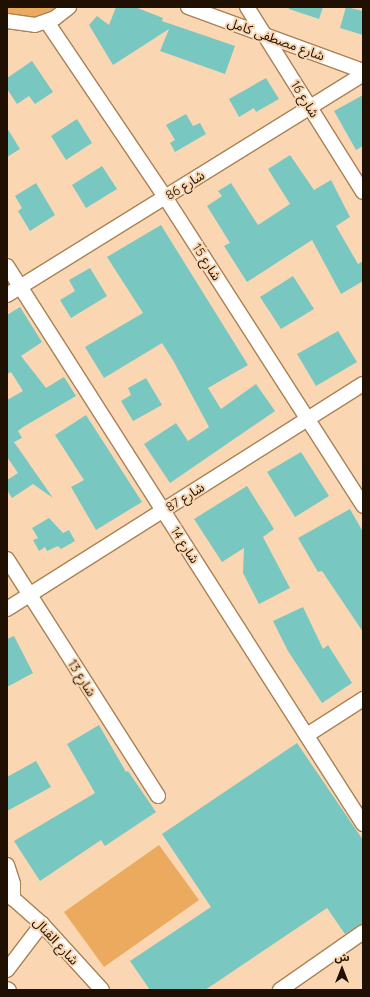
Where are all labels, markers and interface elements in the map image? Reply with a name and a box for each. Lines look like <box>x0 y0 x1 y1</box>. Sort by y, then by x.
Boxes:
street label: شارع مصطفى كامل <box>225 14 327 64</box>
street label: شارع 16 <box>288 78 322 120</box>
street label: شارع 86 <box>163 167 207 203</box>
street label: شارع 15 <box>189 241 225 283</box>
street label: شارع 87 <box>163 479 207 515</box>
street label: شارع 14 <box>167 524 203 566</box>
street label: شارع 13 <box>65 657 99 699</box>
street label: شارع القنال <box>30 914 82 968</box>
north arrow <box>322 949 362 989</box>
text: ش <box>334 950 350 964</box>

